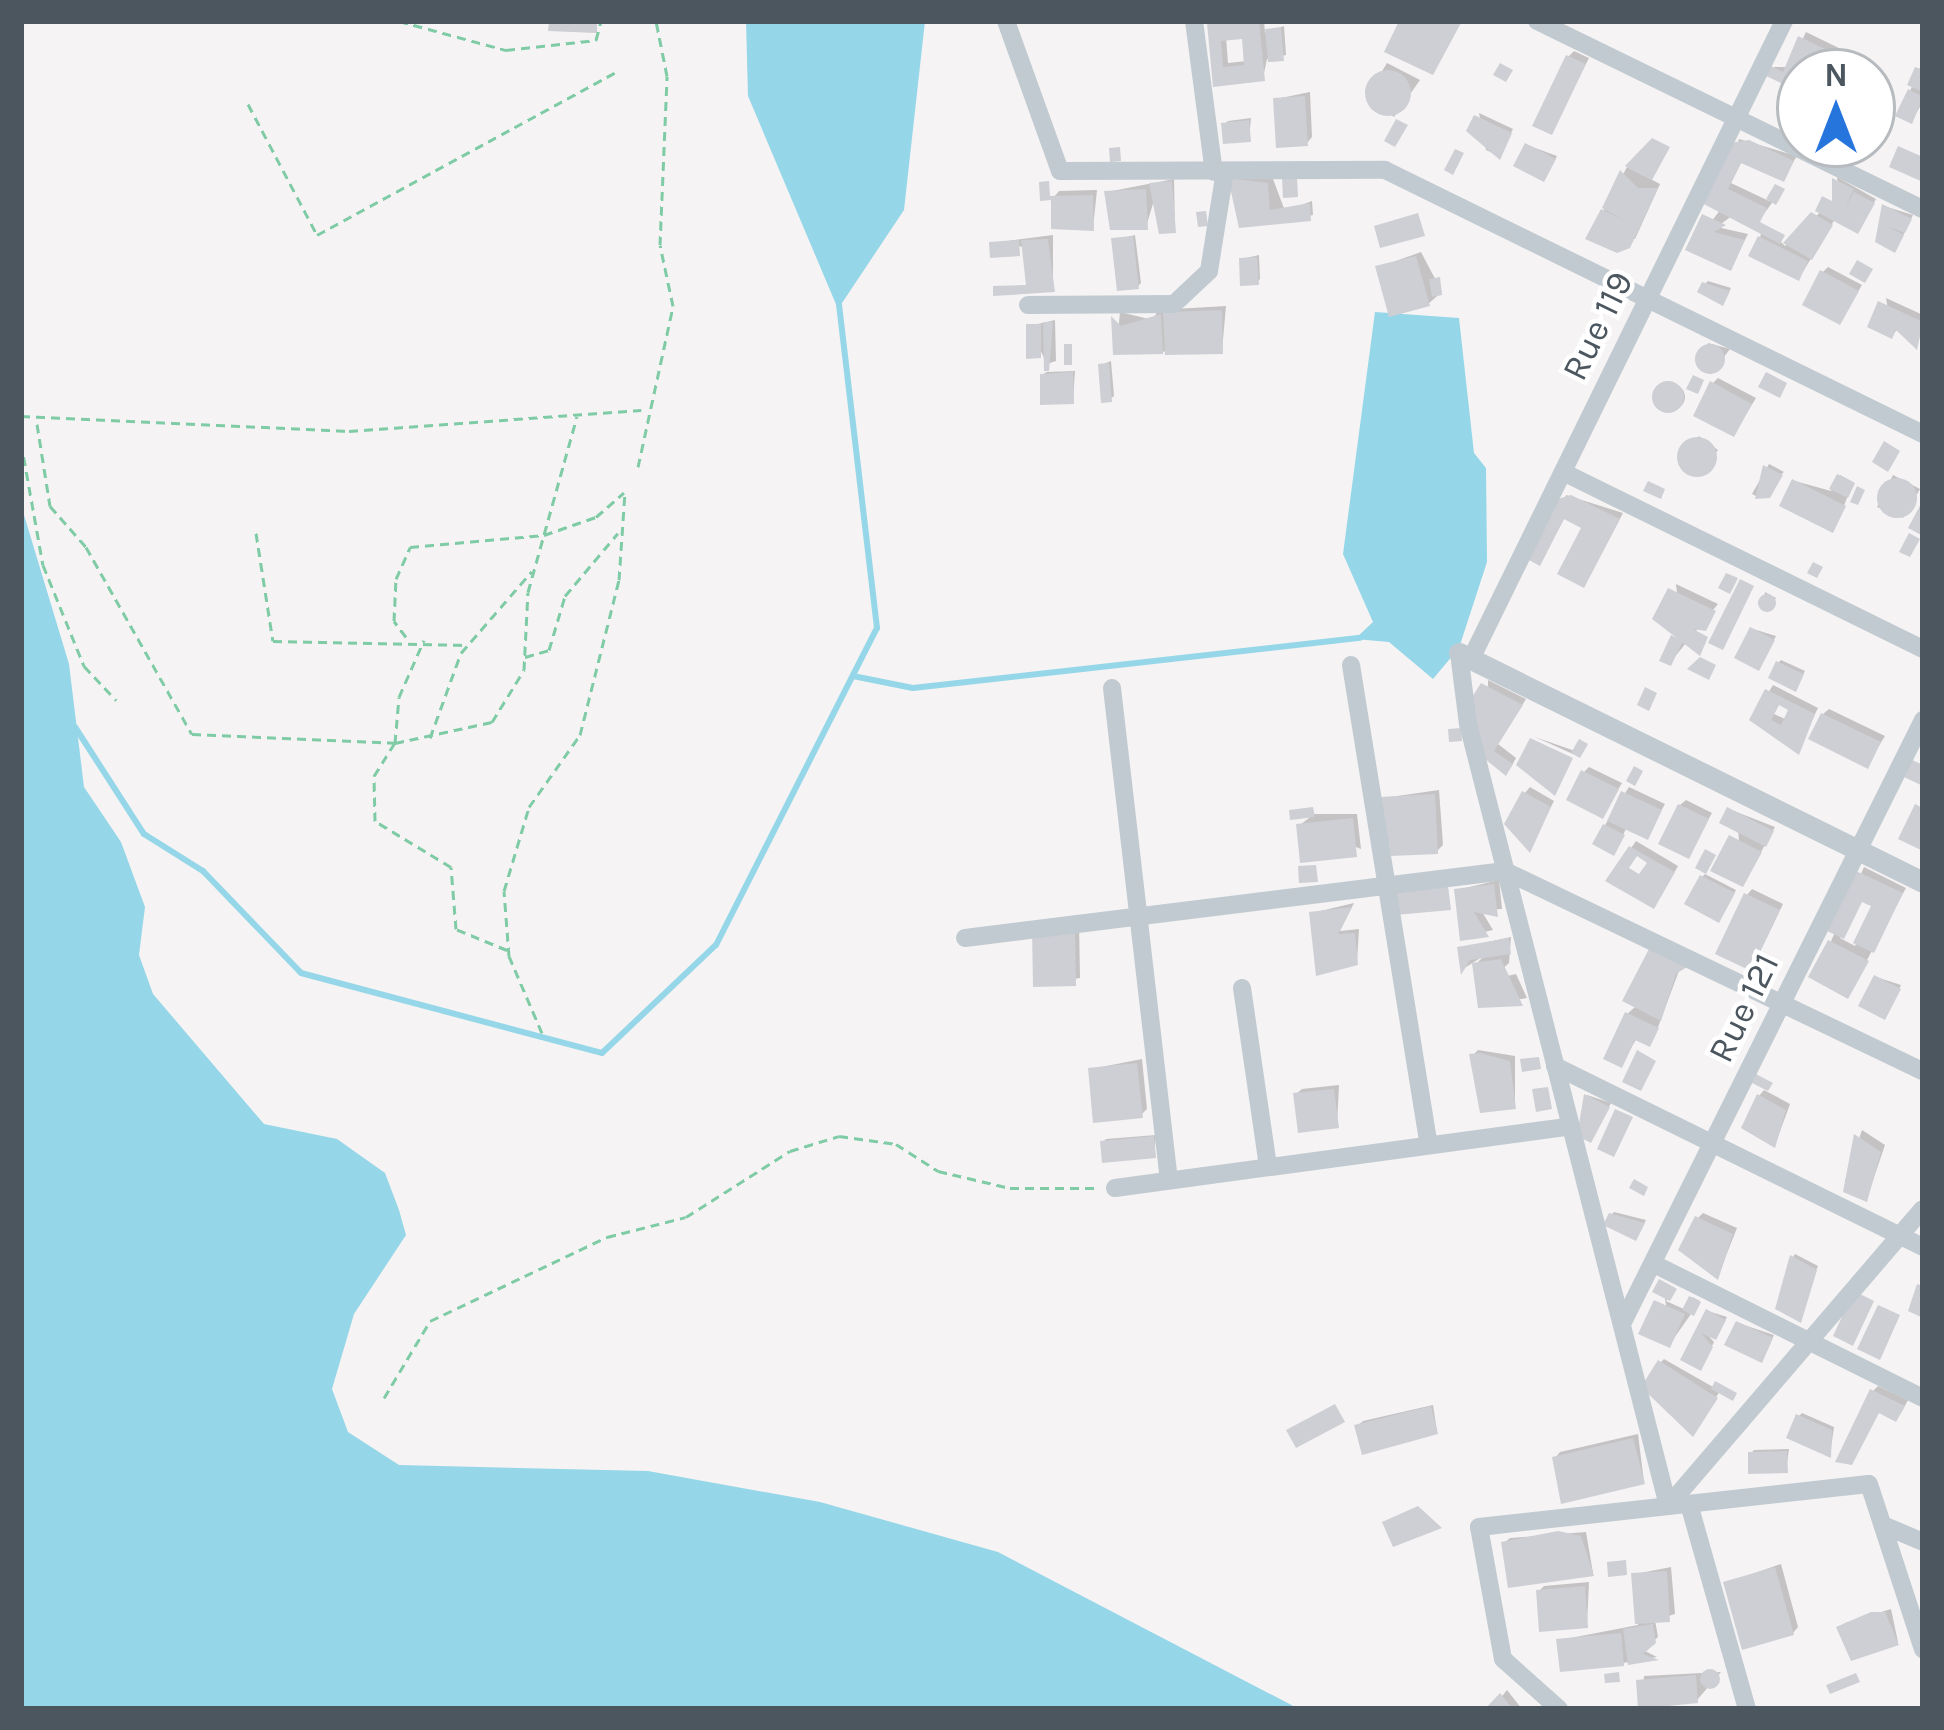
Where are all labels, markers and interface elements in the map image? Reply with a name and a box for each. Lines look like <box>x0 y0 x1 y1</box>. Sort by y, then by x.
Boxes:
north arrow <box>1776 48 1896 168</box>
text: N <box>1824 56 1848 94</box>
street label: Rue 119 <box>1553 265 1643 387</box>
street label: Rue 121 <box>1699 947 1789 1069</box>

